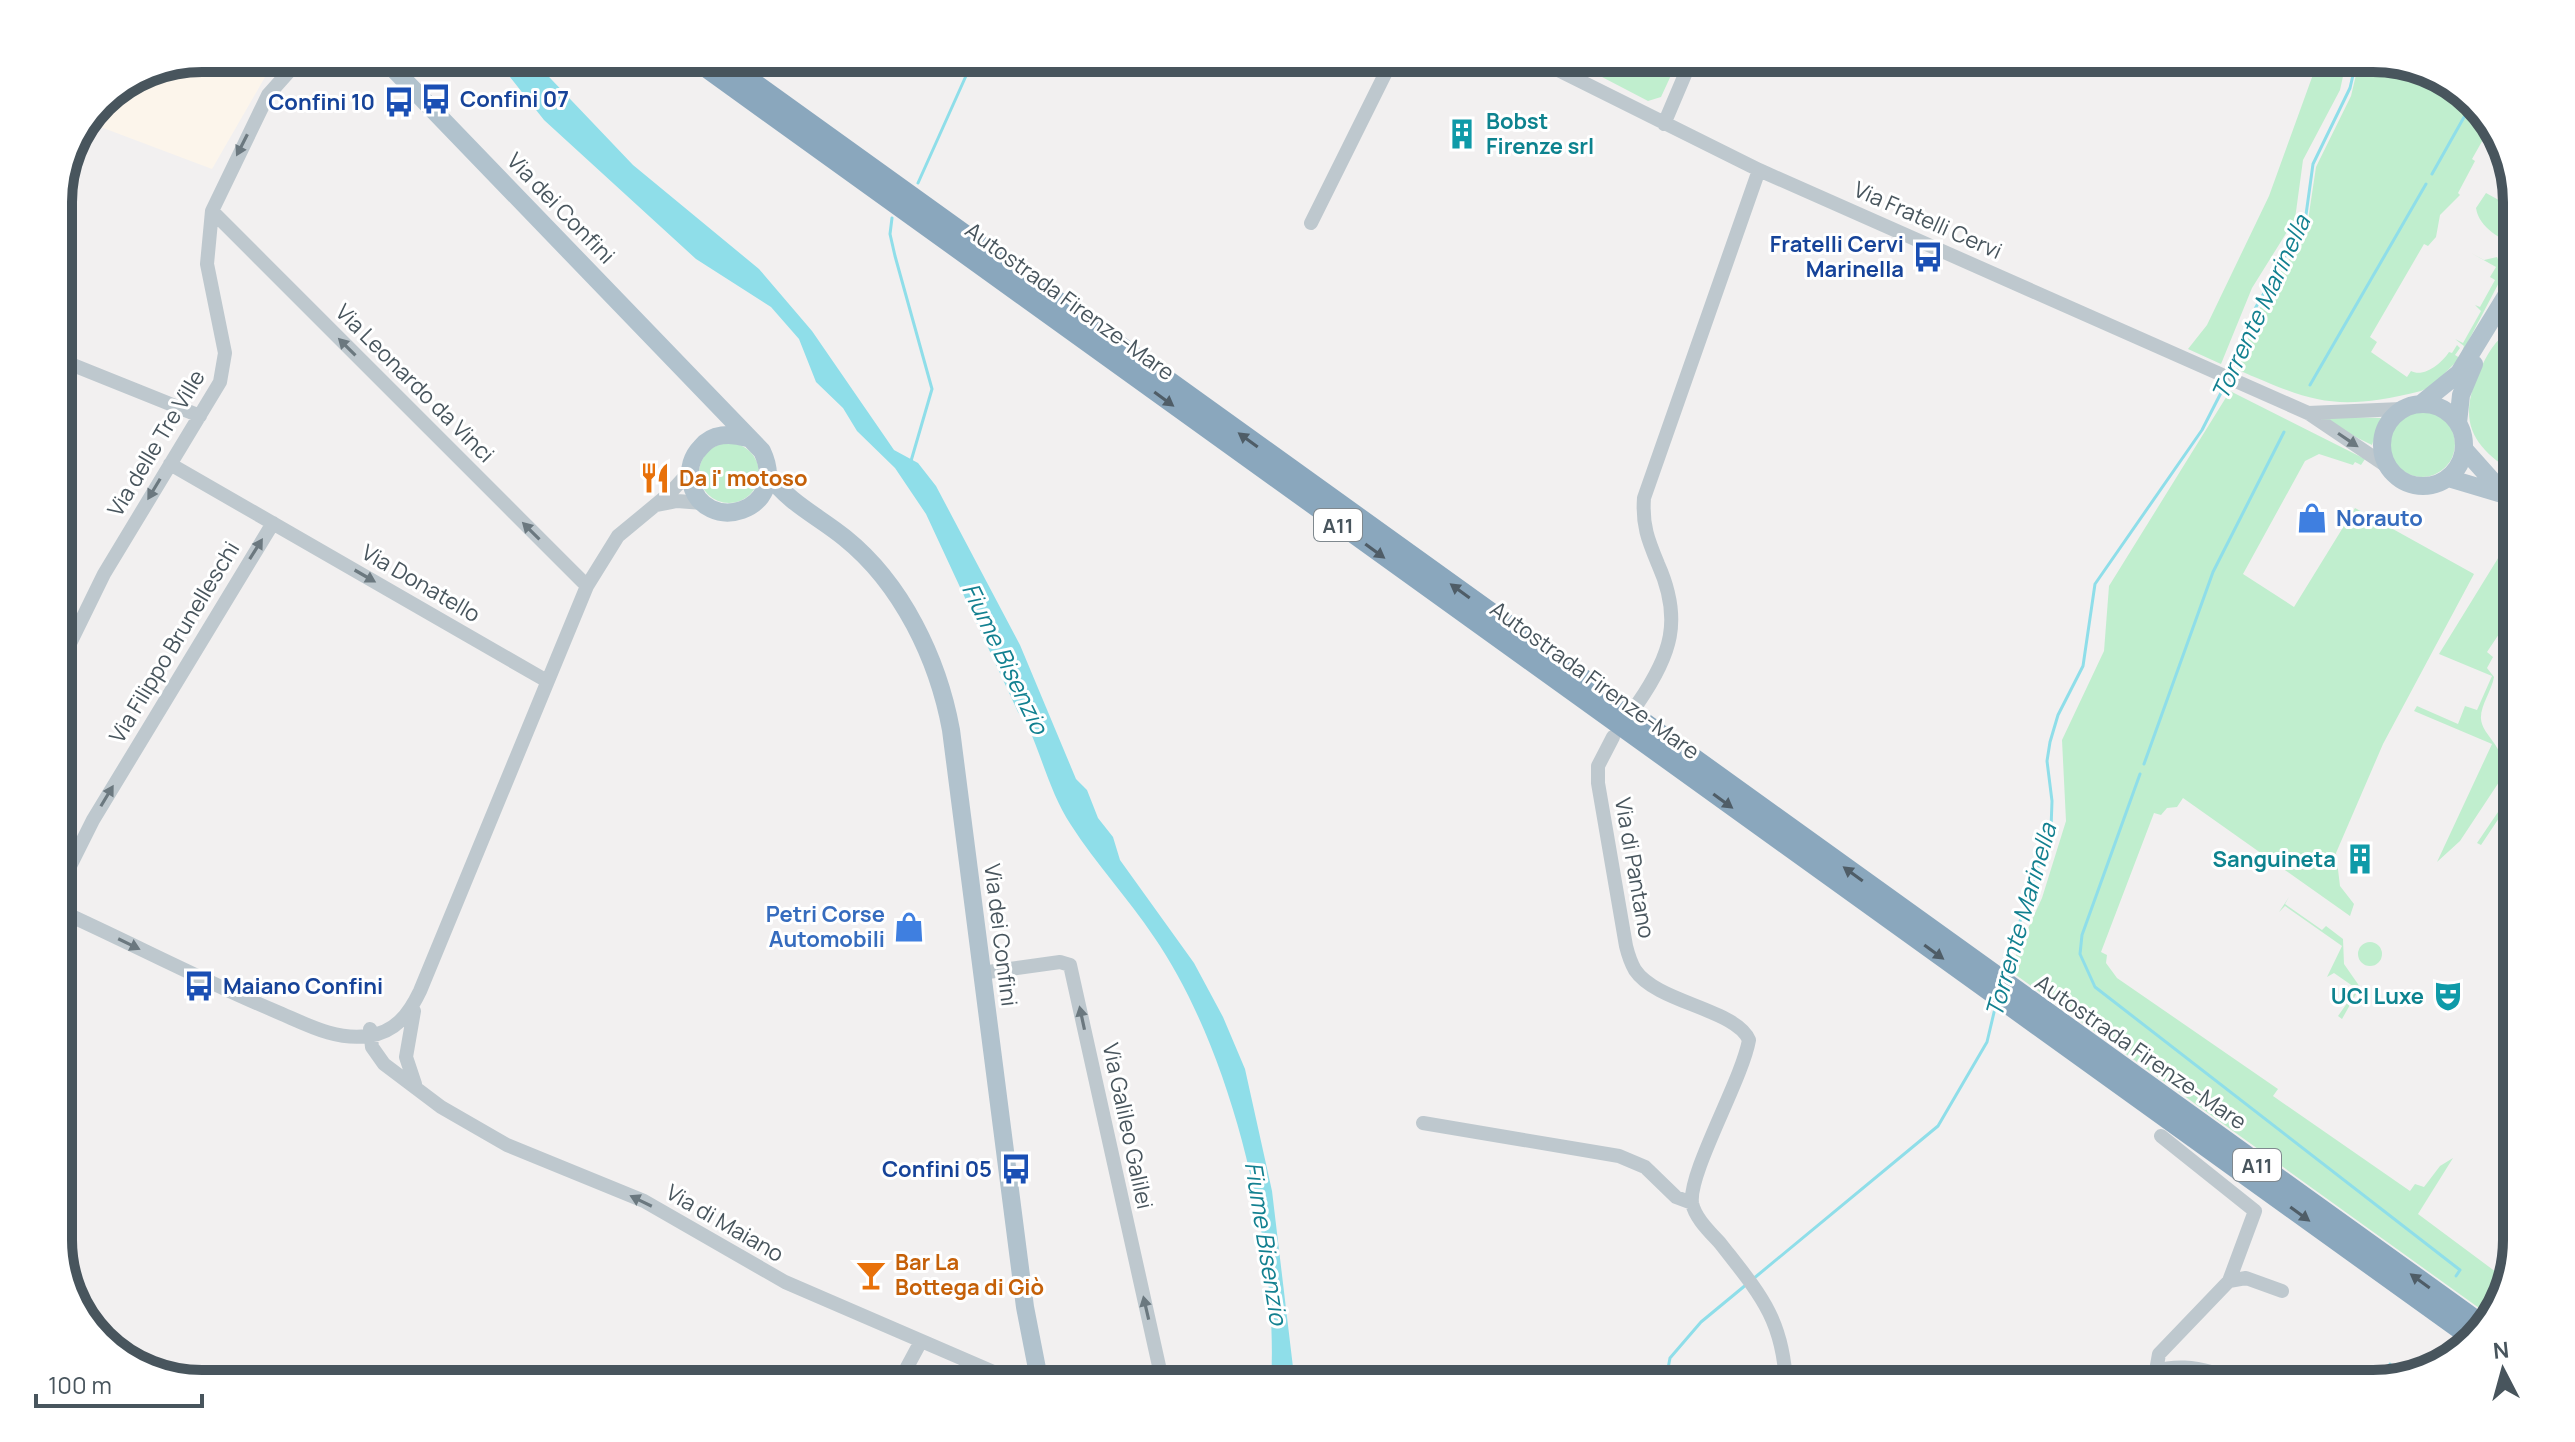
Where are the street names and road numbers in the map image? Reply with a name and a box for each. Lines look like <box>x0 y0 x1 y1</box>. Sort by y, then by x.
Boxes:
street label: Via dei Confini <box>500 146 622 270</box>
street label: Via Fratelli Cervi <box>1849 174 2007 266</box>
street label: Autostrada Firenze-Mare <box>959 215 1181 387</box>
street label: Via Leonardo da Vinci <box>329 297 501 469</box>
street label: Via delle Tre Ville <box>100 364 212 522</box>
road number: A11 <box>1314 509 1362 541</box>
street label: Via Filippo Brunelleschi <box>102 536 246 748</box>
street label: Via Donatello <box>356 537 486 629</box>
street label: Autostrada Firenze-Mare <box>1484 594 1706 766</box>
street label: Via di Pantano <box>1608 795 1662 941</box>
street label: Via dei Confini <box>977 862 1025 1008</box>
street label: Autostrada Firenze-Mare <box>2029 968 2253 1137</box>
street label: Via Galileo Galilei <box>1096 1040 1160 1212</box>
road number: A11 <box>2233 1149 2281 1181</box>
street label: Via di Maiano <box>661 1177 789 1269</box>

